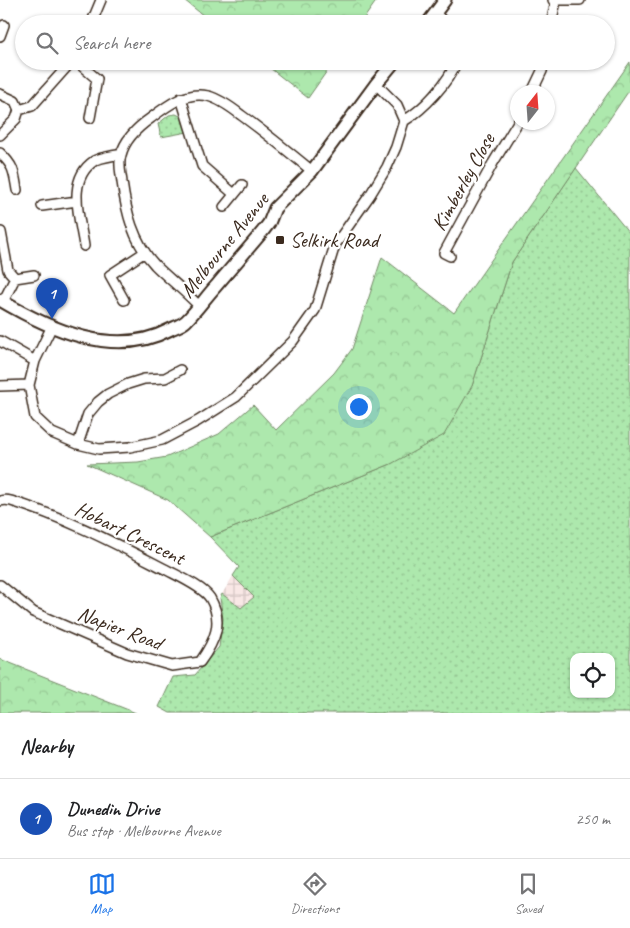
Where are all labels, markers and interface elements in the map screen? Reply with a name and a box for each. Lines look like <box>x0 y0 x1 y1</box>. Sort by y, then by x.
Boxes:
search box <box>15 15 615 70</box>
icon: search <box>33 29 61 57</box>
text: Search here <box>73 31 150 55</box>
north arrow <box>510 85 555 130</box>
street label: Kimberley Close <box>426 128 501 235</box>
street label: Melbourne Avenue <box>174 186 276 303</box>
place label: Selkirk Road <box>290 227 382 253</box>
marker: Selkirk Road <box>274 234 286 246</box>
pin: 1 <box>36 278 68 319</box>
your location <box>346 394 372 420</box>
street label: Hobart Crescent <box>71 495 191 572</box>
street label: Napier Road <box>74 600 168 657</box>
map controls <box>570 653 615 698</box>
button: locate <box>570 653 615 698</box>
text: Nearby <box>20 733 73 759</box>
text: Dunedin Drive <box>67 797 160 821</box>
text: 1 <box>32 809 40 829</box>
text: 250 m <box>576 809 610 829</box>
text: Bus stop · Melbourne Avenue <box>67 821 221 841</box>
tab: Map <box>88 870 116 917</box>
tab: Directions <box>291 870 339 917</box>
tab: Saved <box>514 870 542 917</box>

